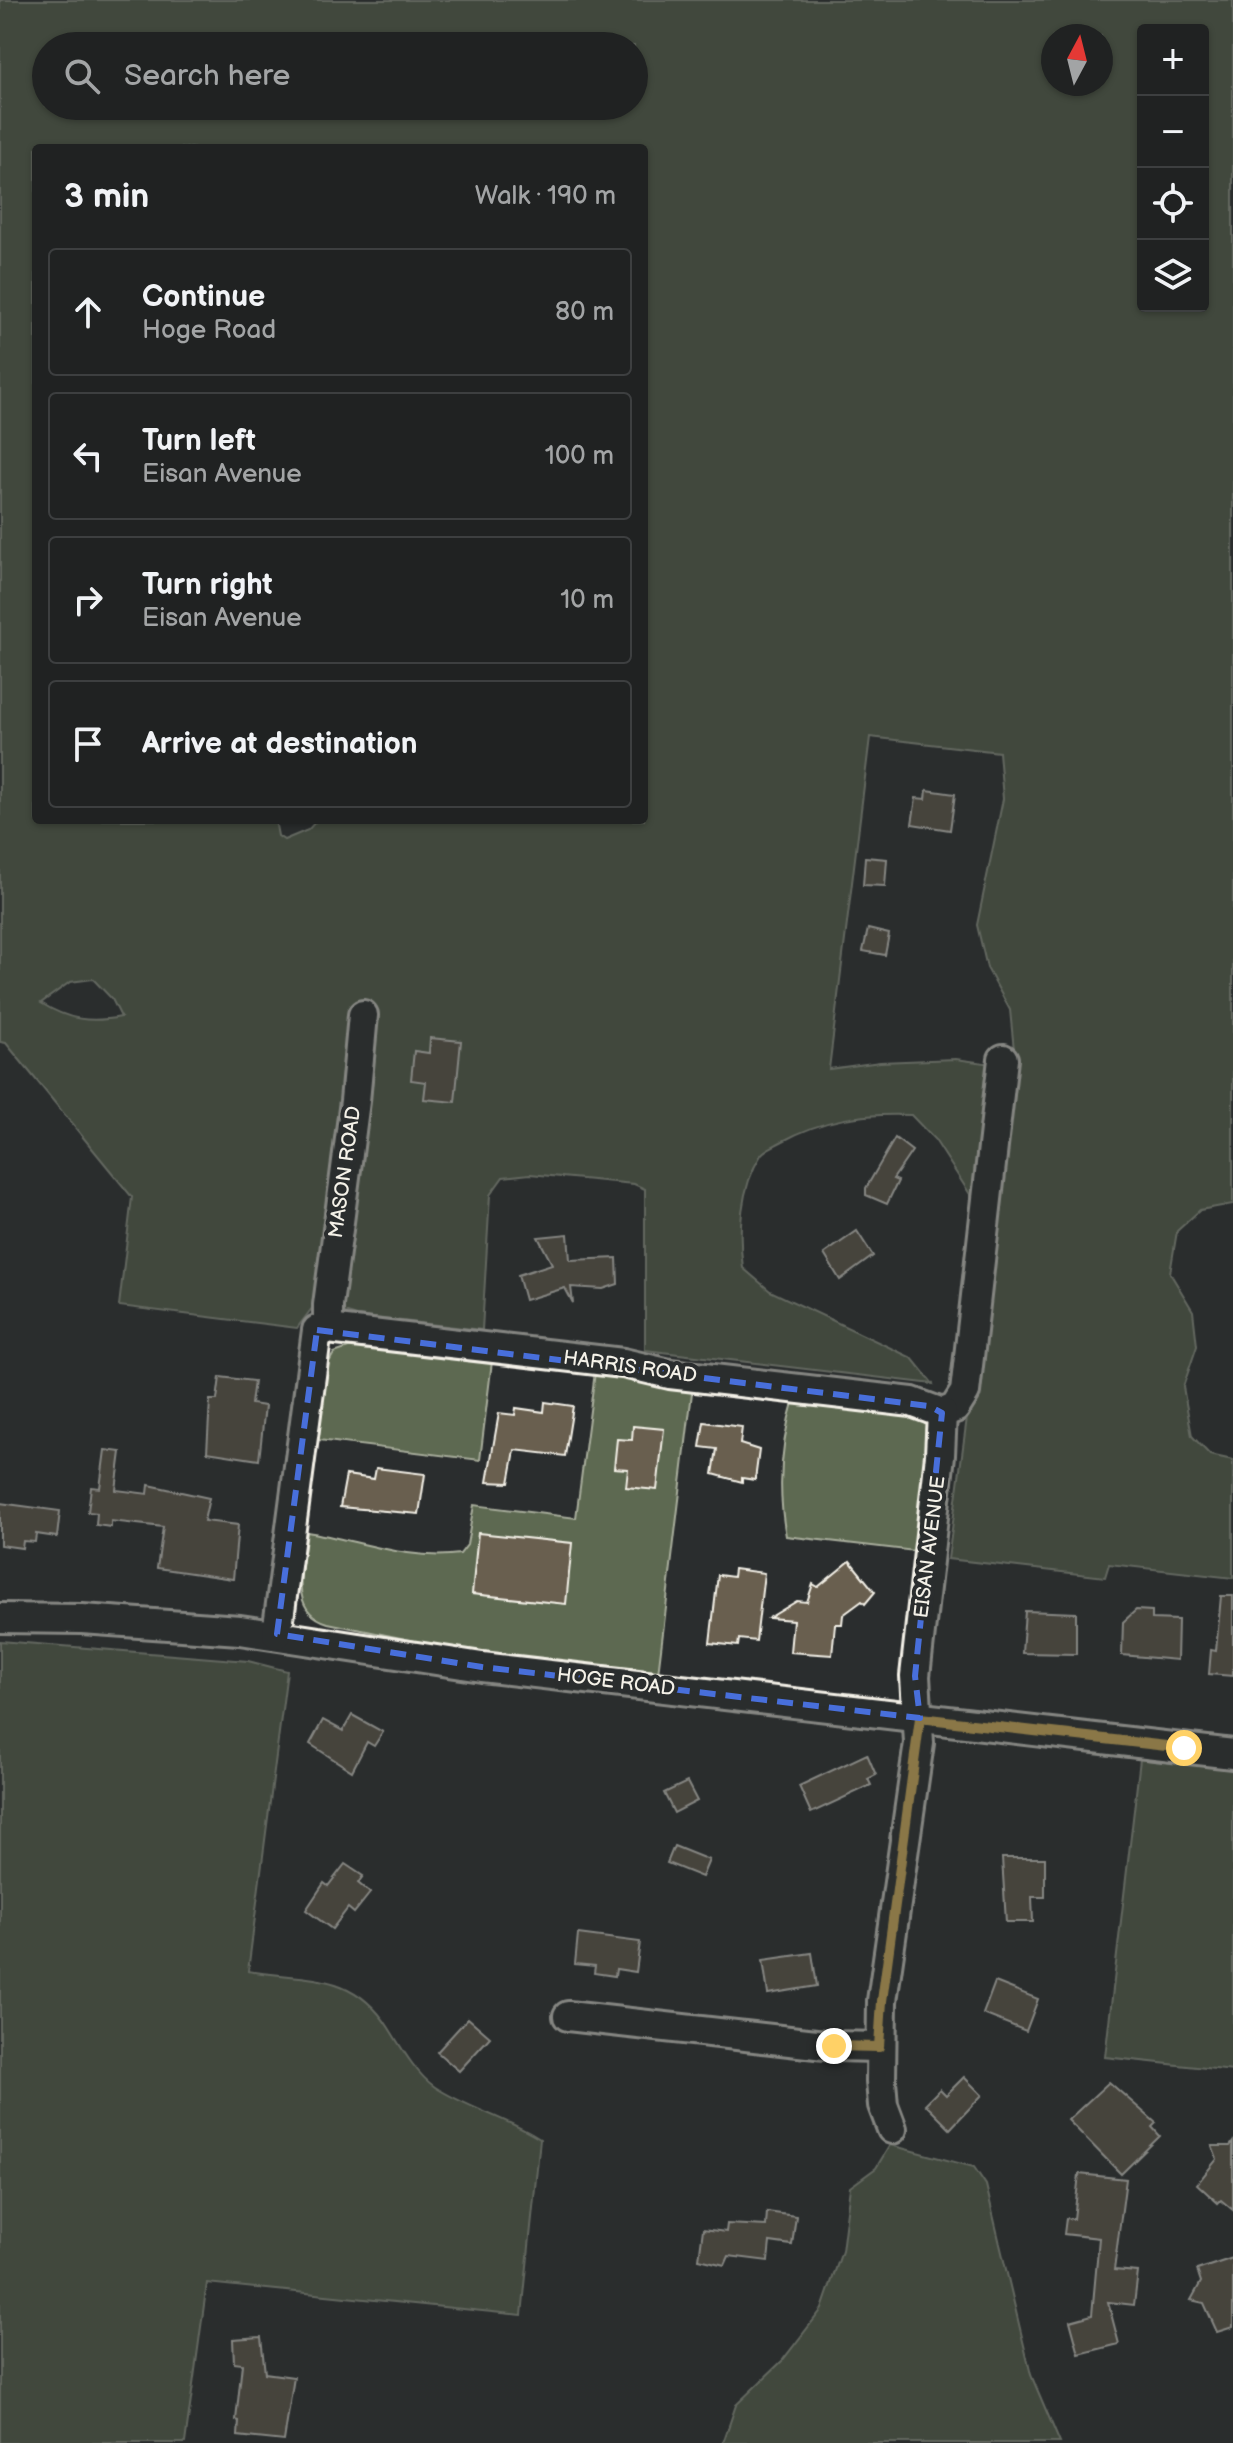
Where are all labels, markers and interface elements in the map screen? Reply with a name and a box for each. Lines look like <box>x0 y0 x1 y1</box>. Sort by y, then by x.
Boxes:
north arrow <box>1041 24 1113 96</box>
map controls <box>1137 24 1209 312</box>
button: + <box>1137 24 1209 96</box>
search box <box>32 32 648 120</box>
icon: search <box>60 54 104 98</box>
text: Search here <box>124 58 290 94</box>
button: − <box>1137 96 1209 168</box>
button: locate <box>1137 168 1209 240</box>
text: 3 min <box>64 176 149 217</box>
text: Walk · 190 m <box>475 181 616 212</box>
button: layers <box>1137 240 1209 312</box>
text: Continue <box>142 279 265 315</box>
icon: ahead <box>66 290 110 334</box>
text: 80 m <box>555 297 614 328</box>
text: Hoge Road <box>142 315 276 346</box>
text: Turn left <box>142 423 256 459</box>
icon: left <box>66 434 110 478</box>
text: 100 m <box>545 441 614 472</box>
text: Eisan Avenue <box>142 459 302 490</box>
text: Turn right <box>142 567 273 603</box>
icon: right <box>66 578 110 622</box>
text: 10 m <box>560 585 614 616</box>
text: Eisan Avenue <box>142 603 302 634</box>
icon: arrive <box>66 722 110 766</box>
text: Arrive at destination <box>142 726 418 762</box>
street label: MASON ROAD <box>324 1105 366 1239</box>
street label: HARRIS ROAD <box>562 1346 698 1388</box>
street label: EISAN AVENUE <box>909 1475 951 1619</box>
street label: HOGE ROAD <box>556 1663 676 1701</box>
route start <box>1166 1730 1202 1766</box>
route end <box>816 2028 852 2064</box>

